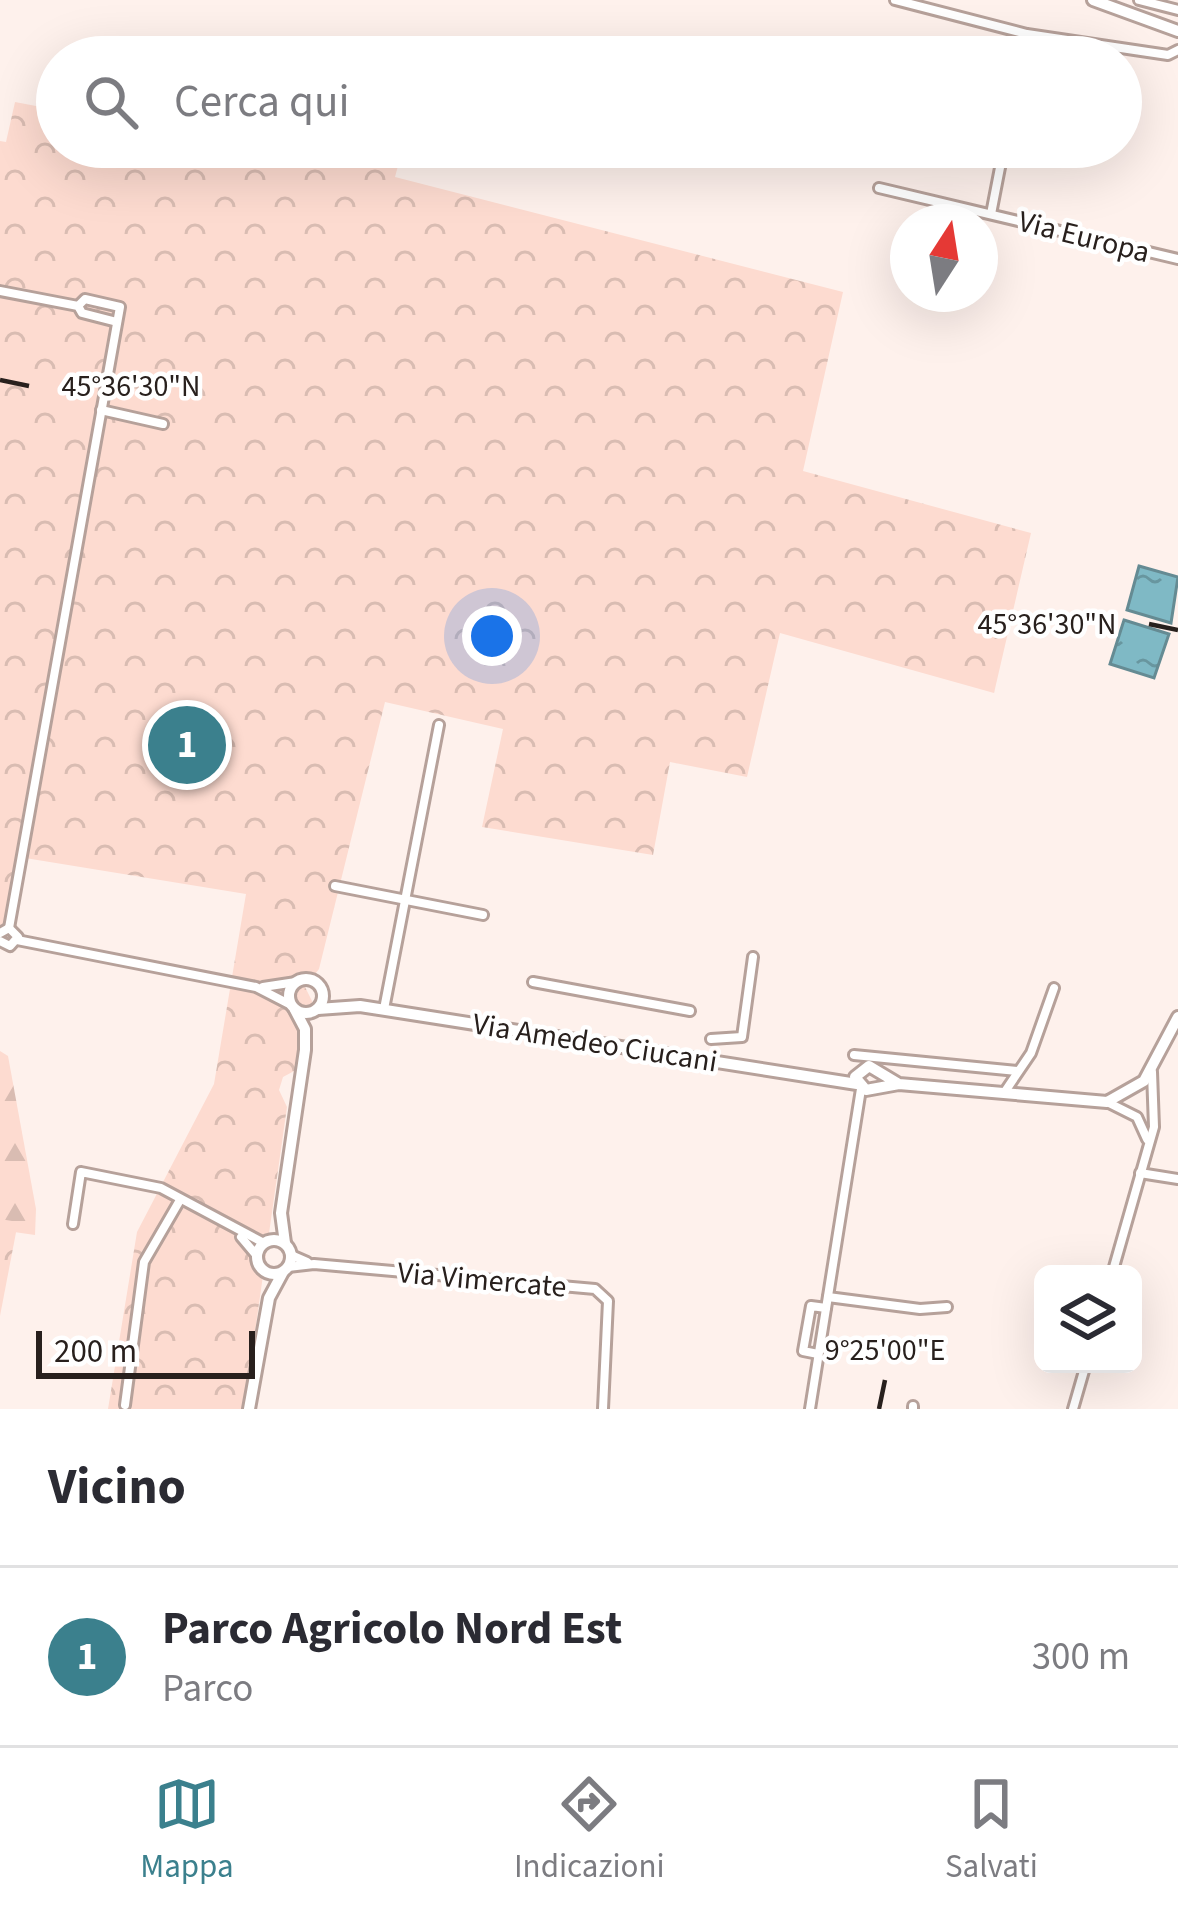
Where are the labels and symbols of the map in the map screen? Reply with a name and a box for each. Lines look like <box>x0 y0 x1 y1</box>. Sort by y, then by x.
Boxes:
street label: Via Europa <box>1014 200 1154 274</box>
north arrow <box>890 204 998 312</box>
text: 45°36'30"N <box>61 365 201 408</box>
text: 45°36'30"N <box>977 603 1117 646</box>
your location <box>462 606 522 666</box>
pin: 1 <box>148 700 226 790</box>
street label: Via Amedeo Ciucani <box>470 1002 720 1084</box>
street label: Via Vimercate <box>396 1251 568 1309</box>
scale bar <box>36 1325 255 1378</box>
text: 9°25'00"E <box>825 1329 945 1372</box>

